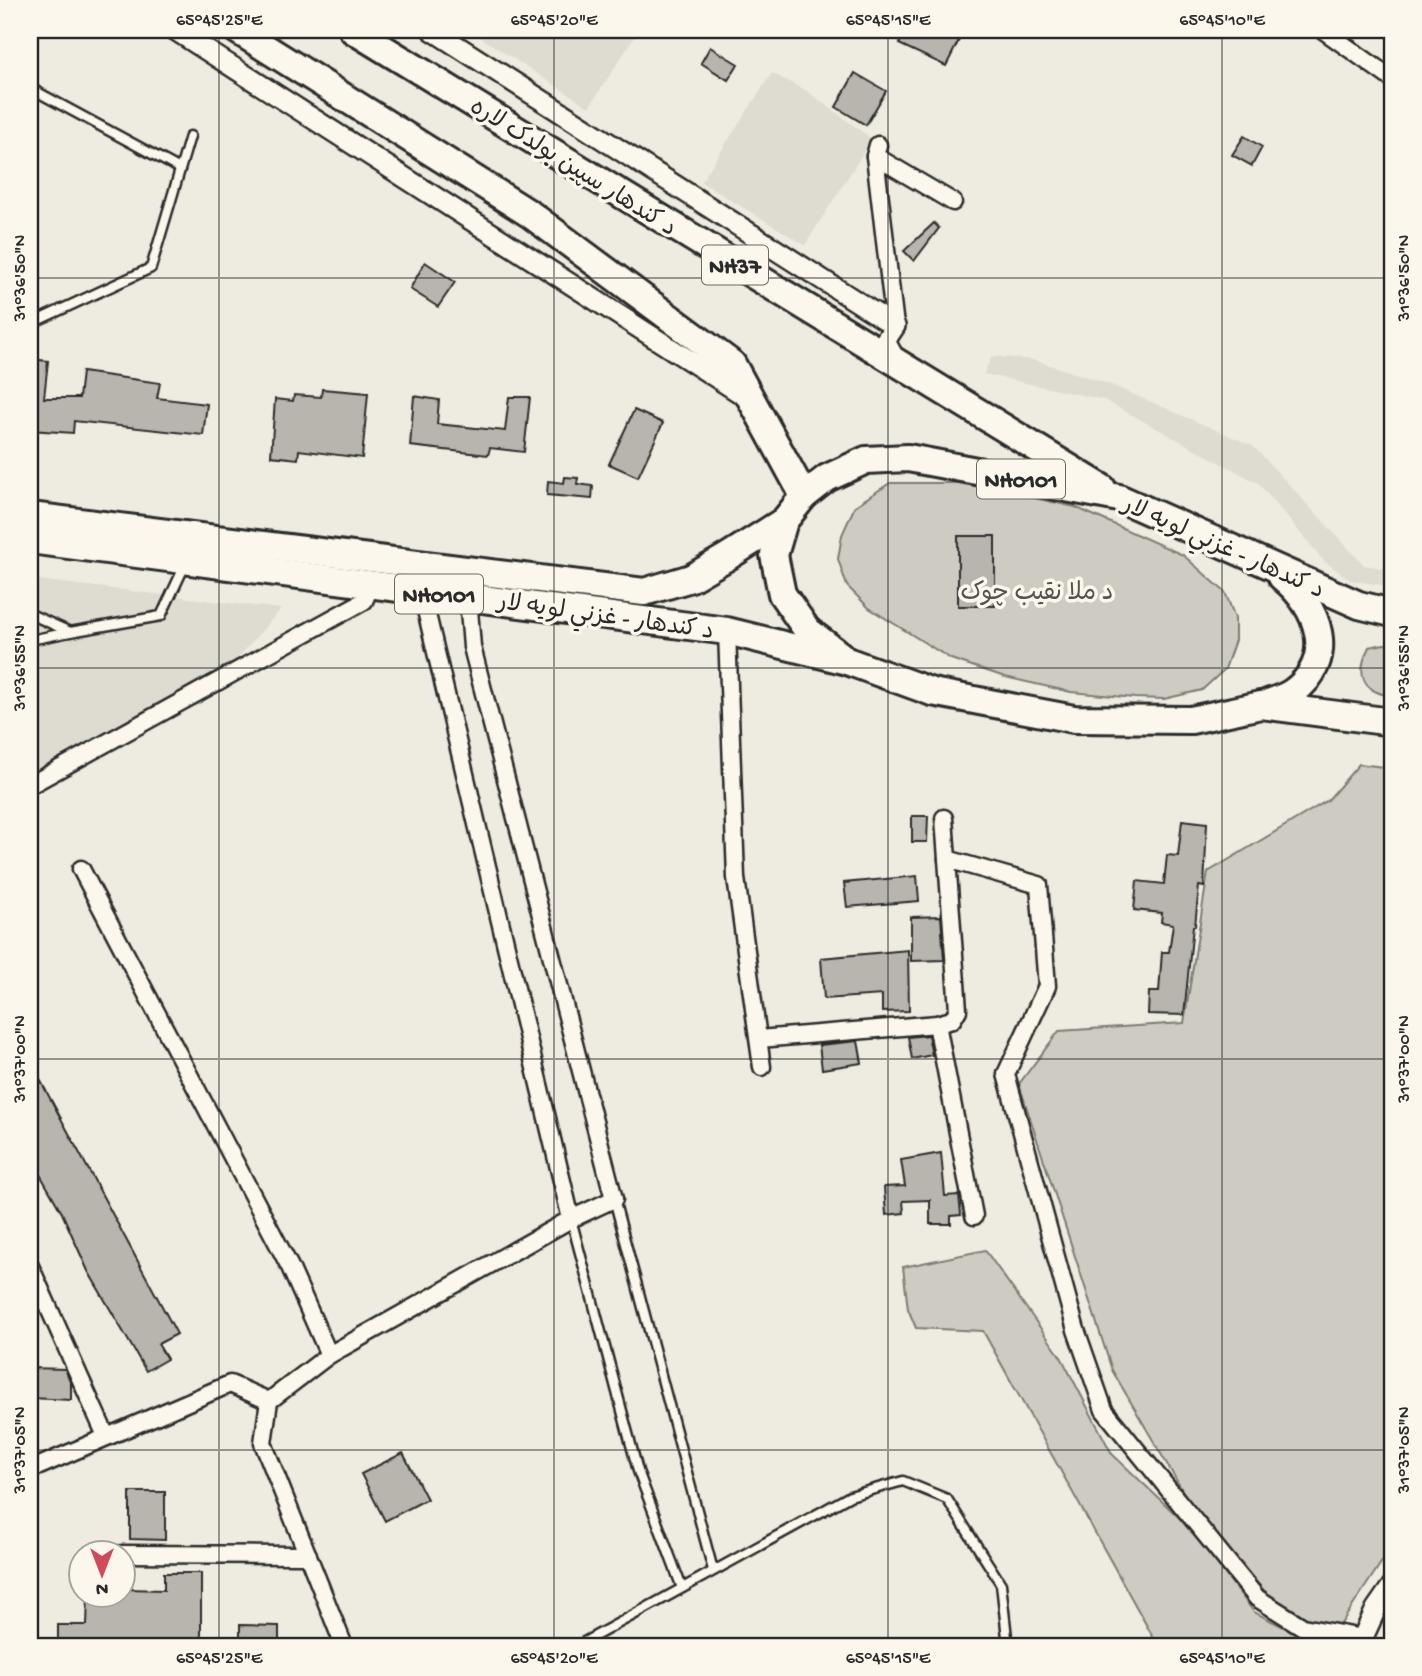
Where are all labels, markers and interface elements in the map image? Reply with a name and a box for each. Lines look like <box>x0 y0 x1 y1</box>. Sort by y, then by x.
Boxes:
text: 65°45'25"E <box>176 11 263 32</box>
text: 65°45'20"E <box>511 11 598 32</box>
text: 65°45'15"E <box>846 11 931 32</box>
text: 65°45'10"E <box>1179 11 1265 32</box>
street label: د کندهار سپین بولدک لاره <box>463 94 681 244</box>
text: 31°36'50"N <box>11 235 32 322</box>
text: 31°36'50"N <box>1395 235 1416 322</box>
road number: NH37 <box>702 246 768 284</box>
road number: NH0101 <box>977 460 1065 499</box>
street label: د کندهار - غزني لويه لار <box>1114 491 1328 610</box>
road number: NH0101 <box>395 574 483 614</box>
park label: د ملا نقيب چوک <box>961 580 1113 609</box>
street label: د کندهار - غزني لويه لار <box>493 589 715 651</box>
text: 31°36'55"N <box>11 625 32 712</box>
text: 31°36'55"N <box>1395 625 1416 712</box>
text: 31°37'00"N <box>11 1015 32 1104</box>
text: 31°37'00"N <box>1395 1015 1416 1104</box>
text: 31°37'05"N <box>11 1407 32 1494</box>
text: 31°37'05"N <box>1395 1407 1416 1494</box>
north arrow <box>66 1540 136 1610</box>
text: N <box>96 1576 108 1599</box>
text: 65°45'25"E <box>176 1649 263 1670</box>
text: 65°45'20"E <box>511 1649 598 1670</box>
text: 65°45'15"E <box>846 1649 931 1670</box>
text: 65°45'10"E <box>1179 1649 1265 1670</box>

